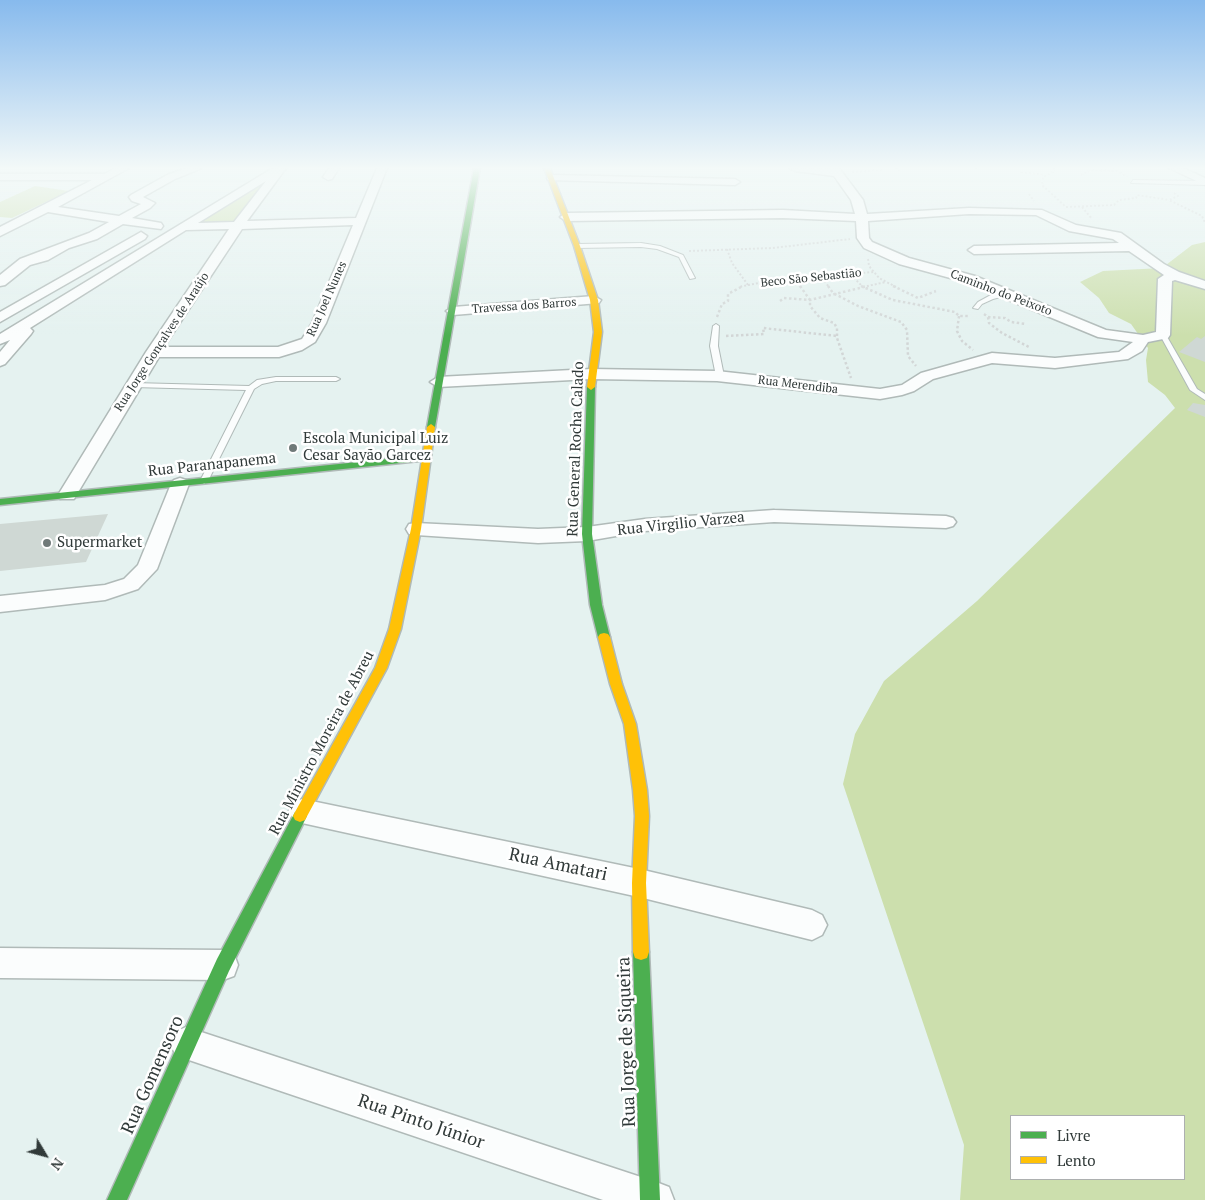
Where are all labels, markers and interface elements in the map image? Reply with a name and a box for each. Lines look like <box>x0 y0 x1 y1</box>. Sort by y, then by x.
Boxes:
street label: Rua Joel Nunes <box>304 259 350 339</box>
street label: Beco São Sebastião <box>760 266 862 290</box>
street label: Caminho do Peixoto <box>948 267 1054 319</box>
street label: Rua Jorge Gonçalves de Araújo <box>112 270 212 414</box>
street label: Travessa dos Barros <box>471 295 577 317</box>
street label: Rua General Rocha Calado <box>564 361 588 537</box>
street label: Rua Merendiba <box>757 373 839 397</box>
place label: Escola Municipal Luiz Cesar Sayão Garcez <box>303 430 448 465</box>
marker: Escola Municipal Luiz Cesar Sayão Garcez <box>287 442 299 454</box>
street label: Rua Paranapanema <box>147 449 277 481</box>
street label: Rua Virgilio Varzea <box>616 508 746 540</box>
place label: Supermarket <box>57 534 142 552</box>
marker: Supermarket <box>41 537 53 549</box>
street label: Rua Ministro Moreira de Abreu <box>266 648 378 838</box>
street label: Rua Amatari <box>507 844 609 886</box>
street label: Rua Jorge de Siqueira <box>613 957 641 1127</box>
street label: Rua Gomensoro <box>117 1012 189 1138</box>
street label: Rua Pinto Júnior <box>355 1090 487 1154</box>
legend <box>1010 1115 1185 1180</box>
text: Livre <box>1057 1125 1091 1145</box>
north arrow <box>20 1130 70 1180</box>
text: Lento <box>1057 1150 1096 1170</box>
text: N <box>47 1154 68 1174</box>

